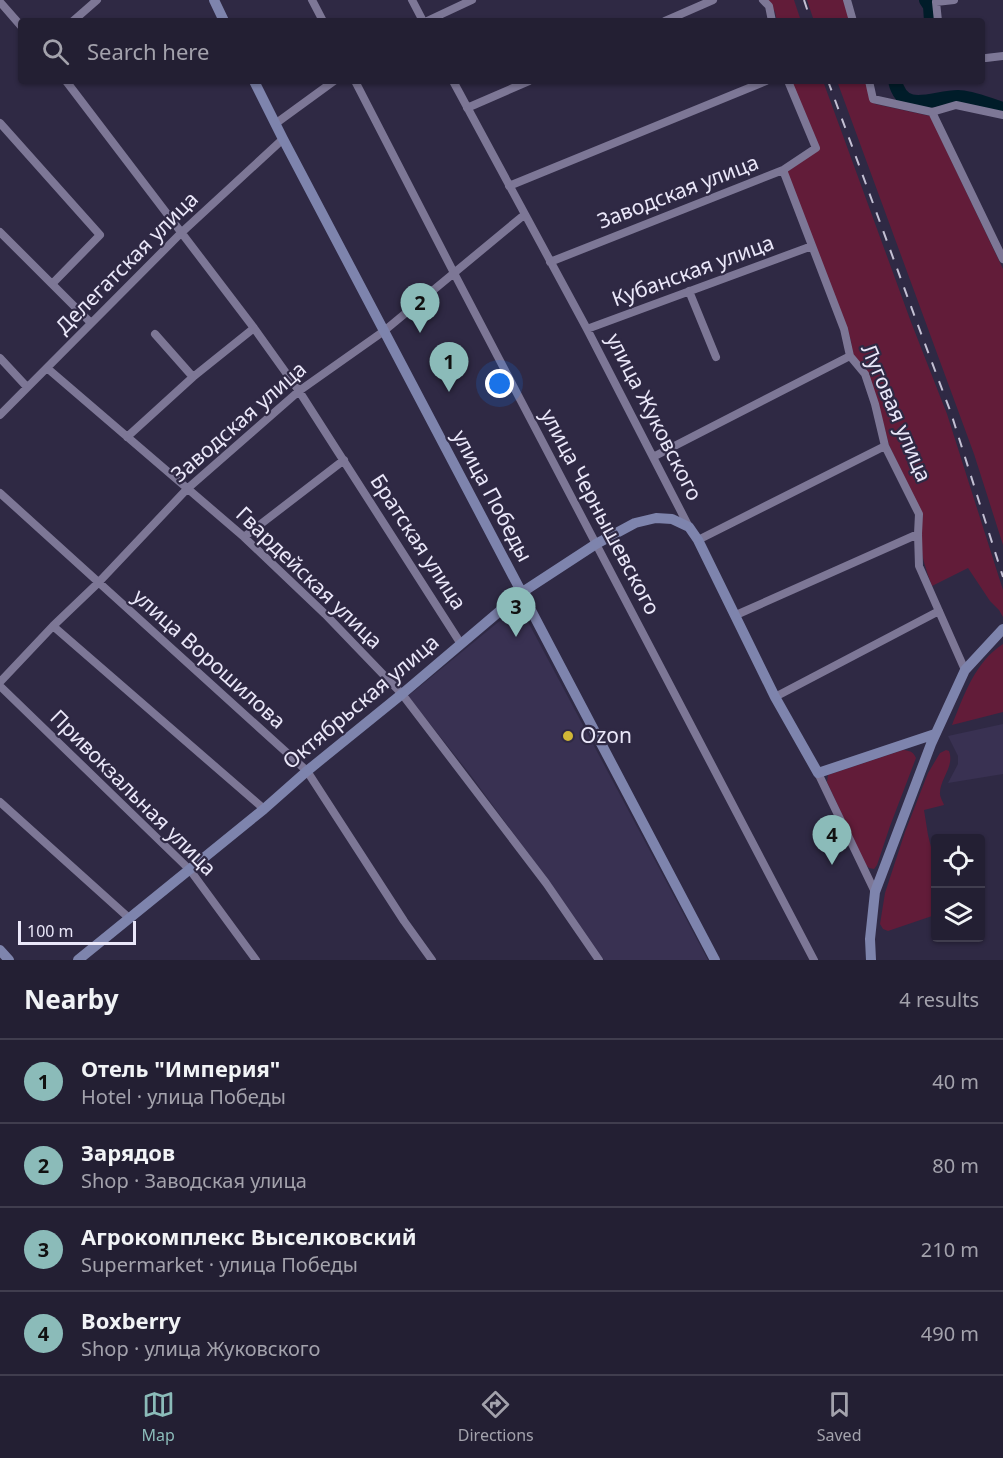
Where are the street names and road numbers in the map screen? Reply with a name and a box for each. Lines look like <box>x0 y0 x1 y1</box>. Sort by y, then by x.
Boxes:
street label: Заводская улица <box>593 147 762 235</box>
street label: Делегатская улица <box>49 185 204 340</box>
street label: Кубанская улица <box>608 228 778 312</box>
street label: улица Жуковского <box>601 328 709 505</box>
street label: Луговая улица <box>855 339 939 486</box>
street label: Заводская улица <box>165 355 312 488</box>
street label: улица Чернышевского <box>535 404 667 619</box>
street label: улица Победы <box>446 425 539 566</box>
street label: Братская улица <box>364 468 473 615</box>
street label: Гвардейская улица <box>230 500 389 655</box>
street label: улица Ворошилова <box>127 582 292 734</box>
street label: Октябрьская улица <box>276 628 444 775</box>
street label: Привокзальная улица <box>45 703 223 881</box>

